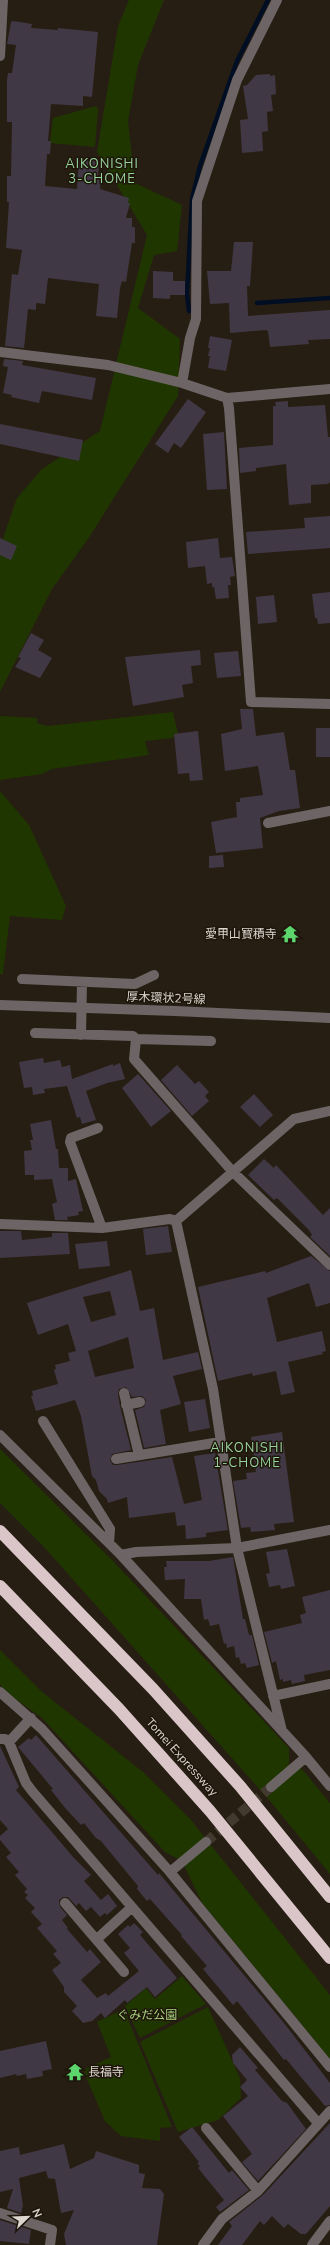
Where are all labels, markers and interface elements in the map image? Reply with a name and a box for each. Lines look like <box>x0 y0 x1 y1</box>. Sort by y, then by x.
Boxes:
district label: AIKONISHI 3-CHOME <box>65 155 139 188</box>
temple icon: 愛甲山寳積寺 <box>280 924 300 944</box>
place label: 愛甲山寳積寺 <box>205 926 277 942</box>
street label: 厚木環状2号線 <box>126 989 206 1007</box>
district label: AIKONISHI 1-CHOME <box>210 1439 284 1472</box>
street label: Tomei Expressway <box>143 1714 222 1800</box>
park label: ぐみだ公園 <box>117 2007 177 2023</box>
temple icon: 長福寺 <box>65 2062 85 2082</box>
place label: 長福寺 <box>88 2064 124 2080</box>
north arrow <box>8 2197 48 2237</box>
text: N <box>28 2207 45 2220</box>

